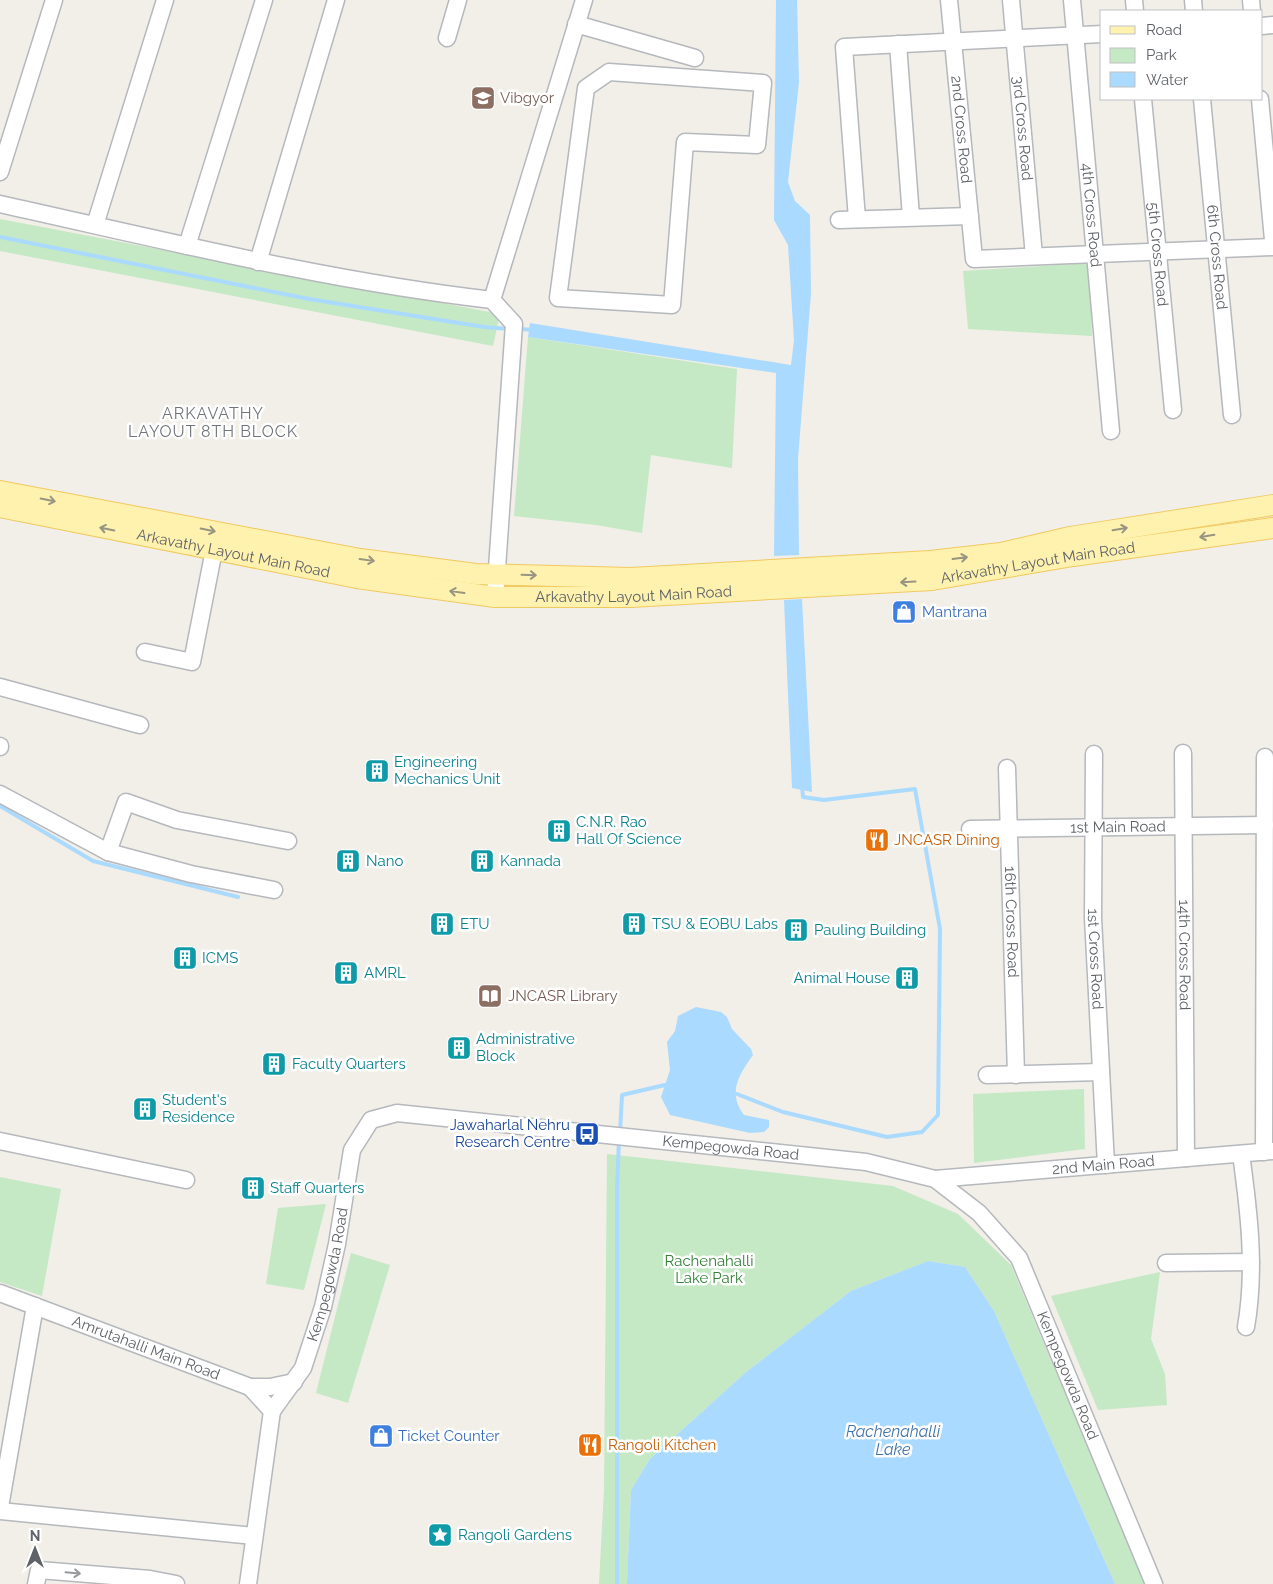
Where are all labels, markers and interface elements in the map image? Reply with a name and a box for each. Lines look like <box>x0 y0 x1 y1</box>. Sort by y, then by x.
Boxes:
legend <box>1100 10 1263 100</box>
text: Road <box>1146 21 1182 39</box>
text: Park <box>1146 46 1177 64</box>
text: Water <box>1146 71 1189 89</box>
street label: 2nd Cross Road <box>947 75 976 184</box>
street label: 3rd Cross Road <box>1009 75 1036 182</box>
school or university icon: Vibgyor <box>470 85 496 111</box>
place label: Vibgyor <box>500 89 555 107</box>
street label: 4th Cross Road <box>1078 162 1105 268</box>
street label: 5th Cross Road <box>1144 201 1172 307</box>
street label: 6th Cross Road <box>1203 204 1231 311</box>
district label: ARKAVATHY LAYOUT 8TH BLOCK <box>128 404 298 441</box>
one-way arrow <box>40 496 56 506</box>
one-way arrow <box>100 523 116 533</box>
one-way arrow <box>1112 524 1128 534</box>
street label: Arkavathy Layout Main Road <box>135 525 332 581</box>
one-way arrow <box>199 526 215 536</box>
one-way arrow <box>1200 531 1216 541</box>
street label: Arkavathy Layout Main Road <box>939 538 1136 587</box>
one-way arrow <box>952 553 968 563</box>
one-way arrow <box>359 555 375 565</box>
one-way arrow <box>520 570 537 580</box>
one-way arrow <box>901 577 917 586</box>
street label: Arkavathy Layout Main Road <box>535 582 732 606</box>
one-way arrow <box>449 587 465 597</box>
shop icon: Mantrana <box>891 599 917 625</box>
place label: Mantrana <box>922 603 987 621</box>
place label: Engineering Mechanics Unit <box>394 753 501 788</box>
building icon: Engineering Mechanics Unit <box>364 758 390 784</box>
place label: C.N.R. Rao Hall Of Science <box>576 813 682 848</box>
street label: 1st Main Road <box>1070 817 1166 837</box>
building icon: C.N.R. Rao Hall Of Science <box>546 818 572 844</box>
restaurant icon: JNCASR Dining <box>864 827 890 853</box>
place label: JNCASR Dining <box>894 831 1000 849</box>
building icon: Nano <box>335 848 361 874</box>
building icon: Kannada <box>469 848 495 874</box>
place label: Nano <box>366 852 403 870</box>
place label: Kannada <box>500 852 561 870</box>
street label: 16th Cross Road <box>1001 866 1022 978</box>
street label: 14th Cross Road <box>1175 899 1194 1010</box>
street label: 1st Cross Road <box>1084 908 1107 1010</box>
building icon: ETU <box>429 911 455 937</box>
building icon: TSU & EOBU Labs <box>621 911 647 937</box>
place label: ETU <box>460 915 490 933</box>
place label: TSU & EOBU Labs <box>652 915 778 933</box>
building icon: Pauling Building <box>783 917 809 943</box>
place label: Pauling Building <box>814 921 926 939</box>
building icon: ICMS <box>172 945 198 971</box>
place label: ICMS <box>202 949 238 967</box>
building icon: AMRL <box>333 960 359 986</box>
place label: AMRL <box>364 964 406 982</box>
building icon: Animal House <box>894 965 920 991</box>
place label: Animal House <box>794 969 890 987</box>
library icon: JNCASR Library <box>477 983 503 1009</box>
place label: JNCASR Library <box>508 987 618 1005</box>
place label: Administrative Block <box>476 1030 575 1065</box>
building icon: Administrative Block <box>446 1035 472 1061</box>
building icon: Faculty Quarters <box>261 1051 287 1077</box>
place label: Faculty Quarters <box>292 1055 406 1073</box>
place label: Student's Residence <box>162 1091 235 1126</box>
building icon: Student's Residence <box>132 1096 158 1122</box>
place label: Jawaharlal Nehru Research Centre <box>450 1116 570 1151</box>
bus stop icon: Jawaharlal Nehru Research Centre <box>574 1121 600 1147</box>
street label: Kempegowda Road <box>662 1132 800 1164</box>
street label: 2nd Main Road <box>1051 1152 1155 1178</box>
building icon: Staff Quarters <box>240 1175 266 1201</box>
place label: Staff Quarters <box>270 1179 364 1197</box>
street label: Kempegowda Road <box>303 1206 352 1344</box>
park label: Rachenahalli Lake Park <box>665 1252 753 1287</box>
street label: Kempegowda Road <box>1033 1309 1102 1442</box>
street label: Amrutahalli Main Road <box>69 1312 223 1384</box>
water label: Rachenahalli Lake <box>846 1422 941 1459</box>
shop icon: Ticket Counter <box>368 1423 394 1449</box>
place label: Ticket Counter <box>398 1427 500 1445</box>
restaurant icon: Rangoli Kitchen <box>577 1432 603 1458</box>
place label: Rangoli Kitchen <box>608 1436 716 1454</box>
place icon: Rangoli Gardens <box>427 1522 453 1548</box>
north arrow <box>10 1524 60 1574</box>
place label: Rangoli Gardens <box>458 1526 572 1544</box>
text: N <box>30 1528 40 1544</box>
one-way arrow <box>64 1568 80 1577</box>

